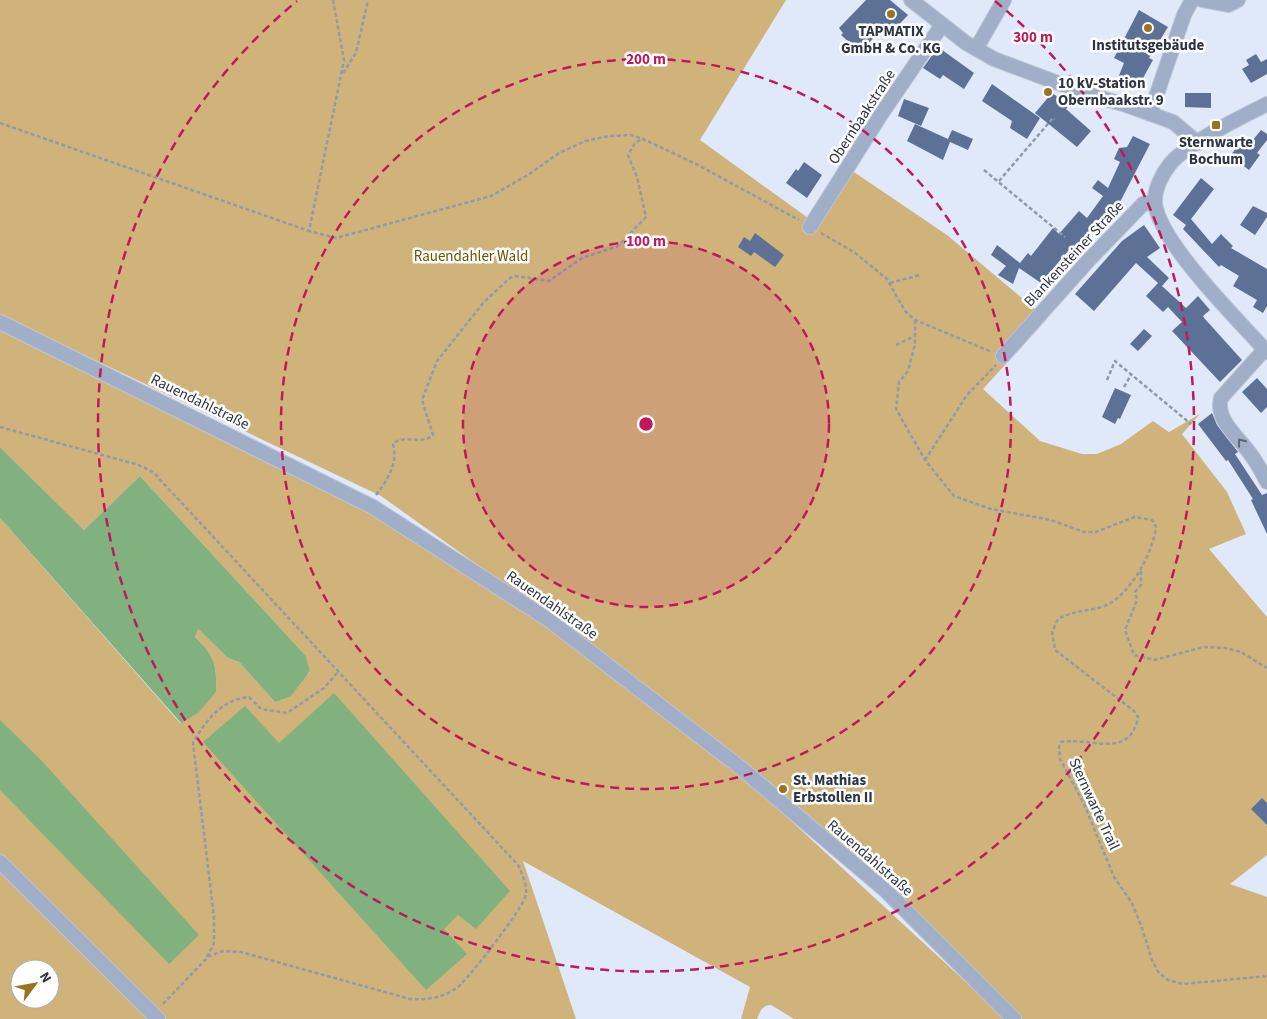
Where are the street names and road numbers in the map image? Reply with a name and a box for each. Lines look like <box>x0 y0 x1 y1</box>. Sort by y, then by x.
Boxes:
street label: Obernbaakstraße <box>823 65 901 169</box>
street label: Blankensteiner Straße <box>1019 196 1129 312</box>
street label: Rauendahlstraße <box>147 369 253 435</box>
street label: Rauendahlstraße <box>502 566 602 644</box>
street label: Sternwarte Trail <box>1063 755 1125 854</box>
street label: Rauendahlstraße <box>823 815 917 901</box>

